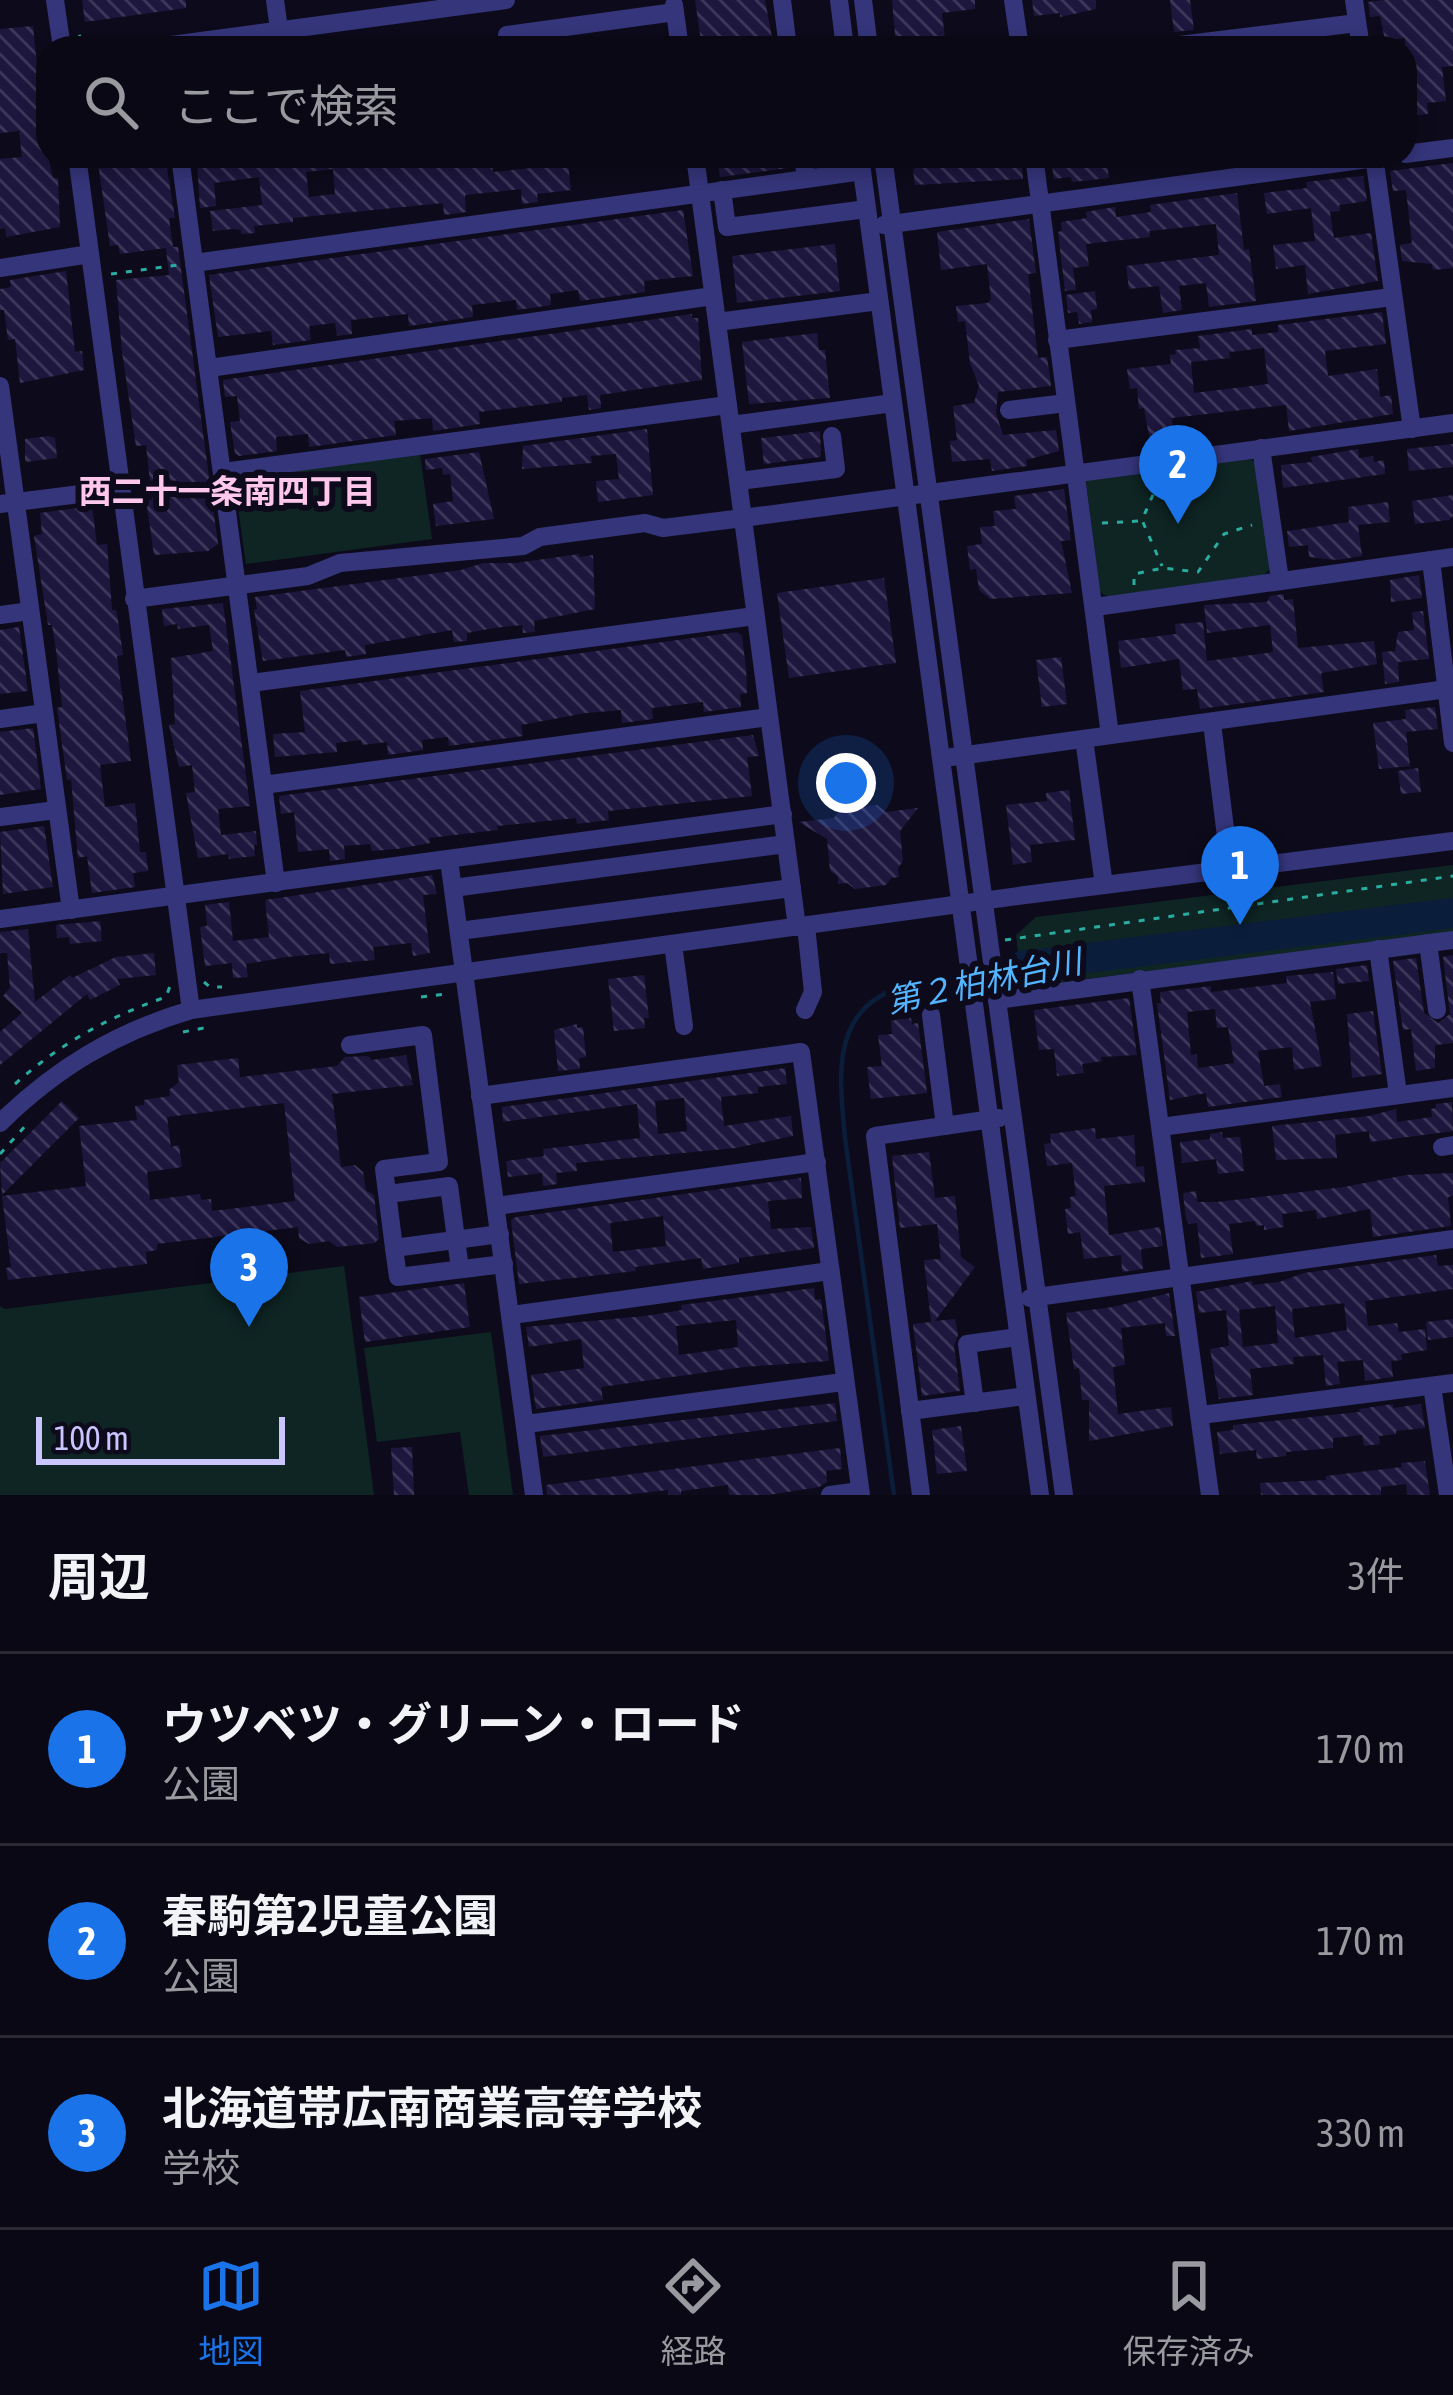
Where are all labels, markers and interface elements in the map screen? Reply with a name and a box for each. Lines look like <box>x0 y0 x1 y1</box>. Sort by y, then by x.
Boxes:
search box <box>36 36 1417 168</box>
icon: search <box>78 69 144 135</box>
text: ここで検索 <box>174 80 399 132</box>
pin: 2 <box>1139 425 1217 524</box>
district label: 西二十一条南四丁目 <box>79 472 376 510</box>
your location <box>816 753 876 813</box>
pin: 1 <box>1201 826 1279 925</box>
water label: 第２柏林台川 <box>883 941 1088 1020</box>
pin: 3 <box>210 1228 288 1327</box>
scale bar <box>36 1411 285 1464</box>
text: 100 m <box>54 1419 129 1457</box>
text: 周辺 <box>48 1547 150 1606</box>
text: 3件 <box>1348 1554 1405 1598</box>
text: ウツベツ・グリーン・ロード <box>162 1698 745 1750</box>
text: 1 <box>78 1727 96 1771</box>
text: 170 m <box>1317 1727 1405 1771</box>
text: 公園 <box>162 1762 240 1806</box>
text: 春駒第2児童公園 <box>162 1890 498 1942</box>
text: 2 <box>78 1919 96 1963</box>
text: 170 m <box>1317 1919 1405 1963</box>
text: 公園 <box>162 1954 240 1998</box>
text: 北海道帯広南商業高等学校 <box>162 2082 702 2134</box>
text: 3 <box>78 2111 96 2155</box>
text: 330 m <box>1317 2111 1405 2155</box>
text: 学校 <box>162 2146 240 2190</box>
tab: 地図 <box>198 2253 264 2373</box>
tab: 経路 <box>660 2253 726 2373</box>
tab: 保存済み <box>1123 2253 1255 2373</box>

